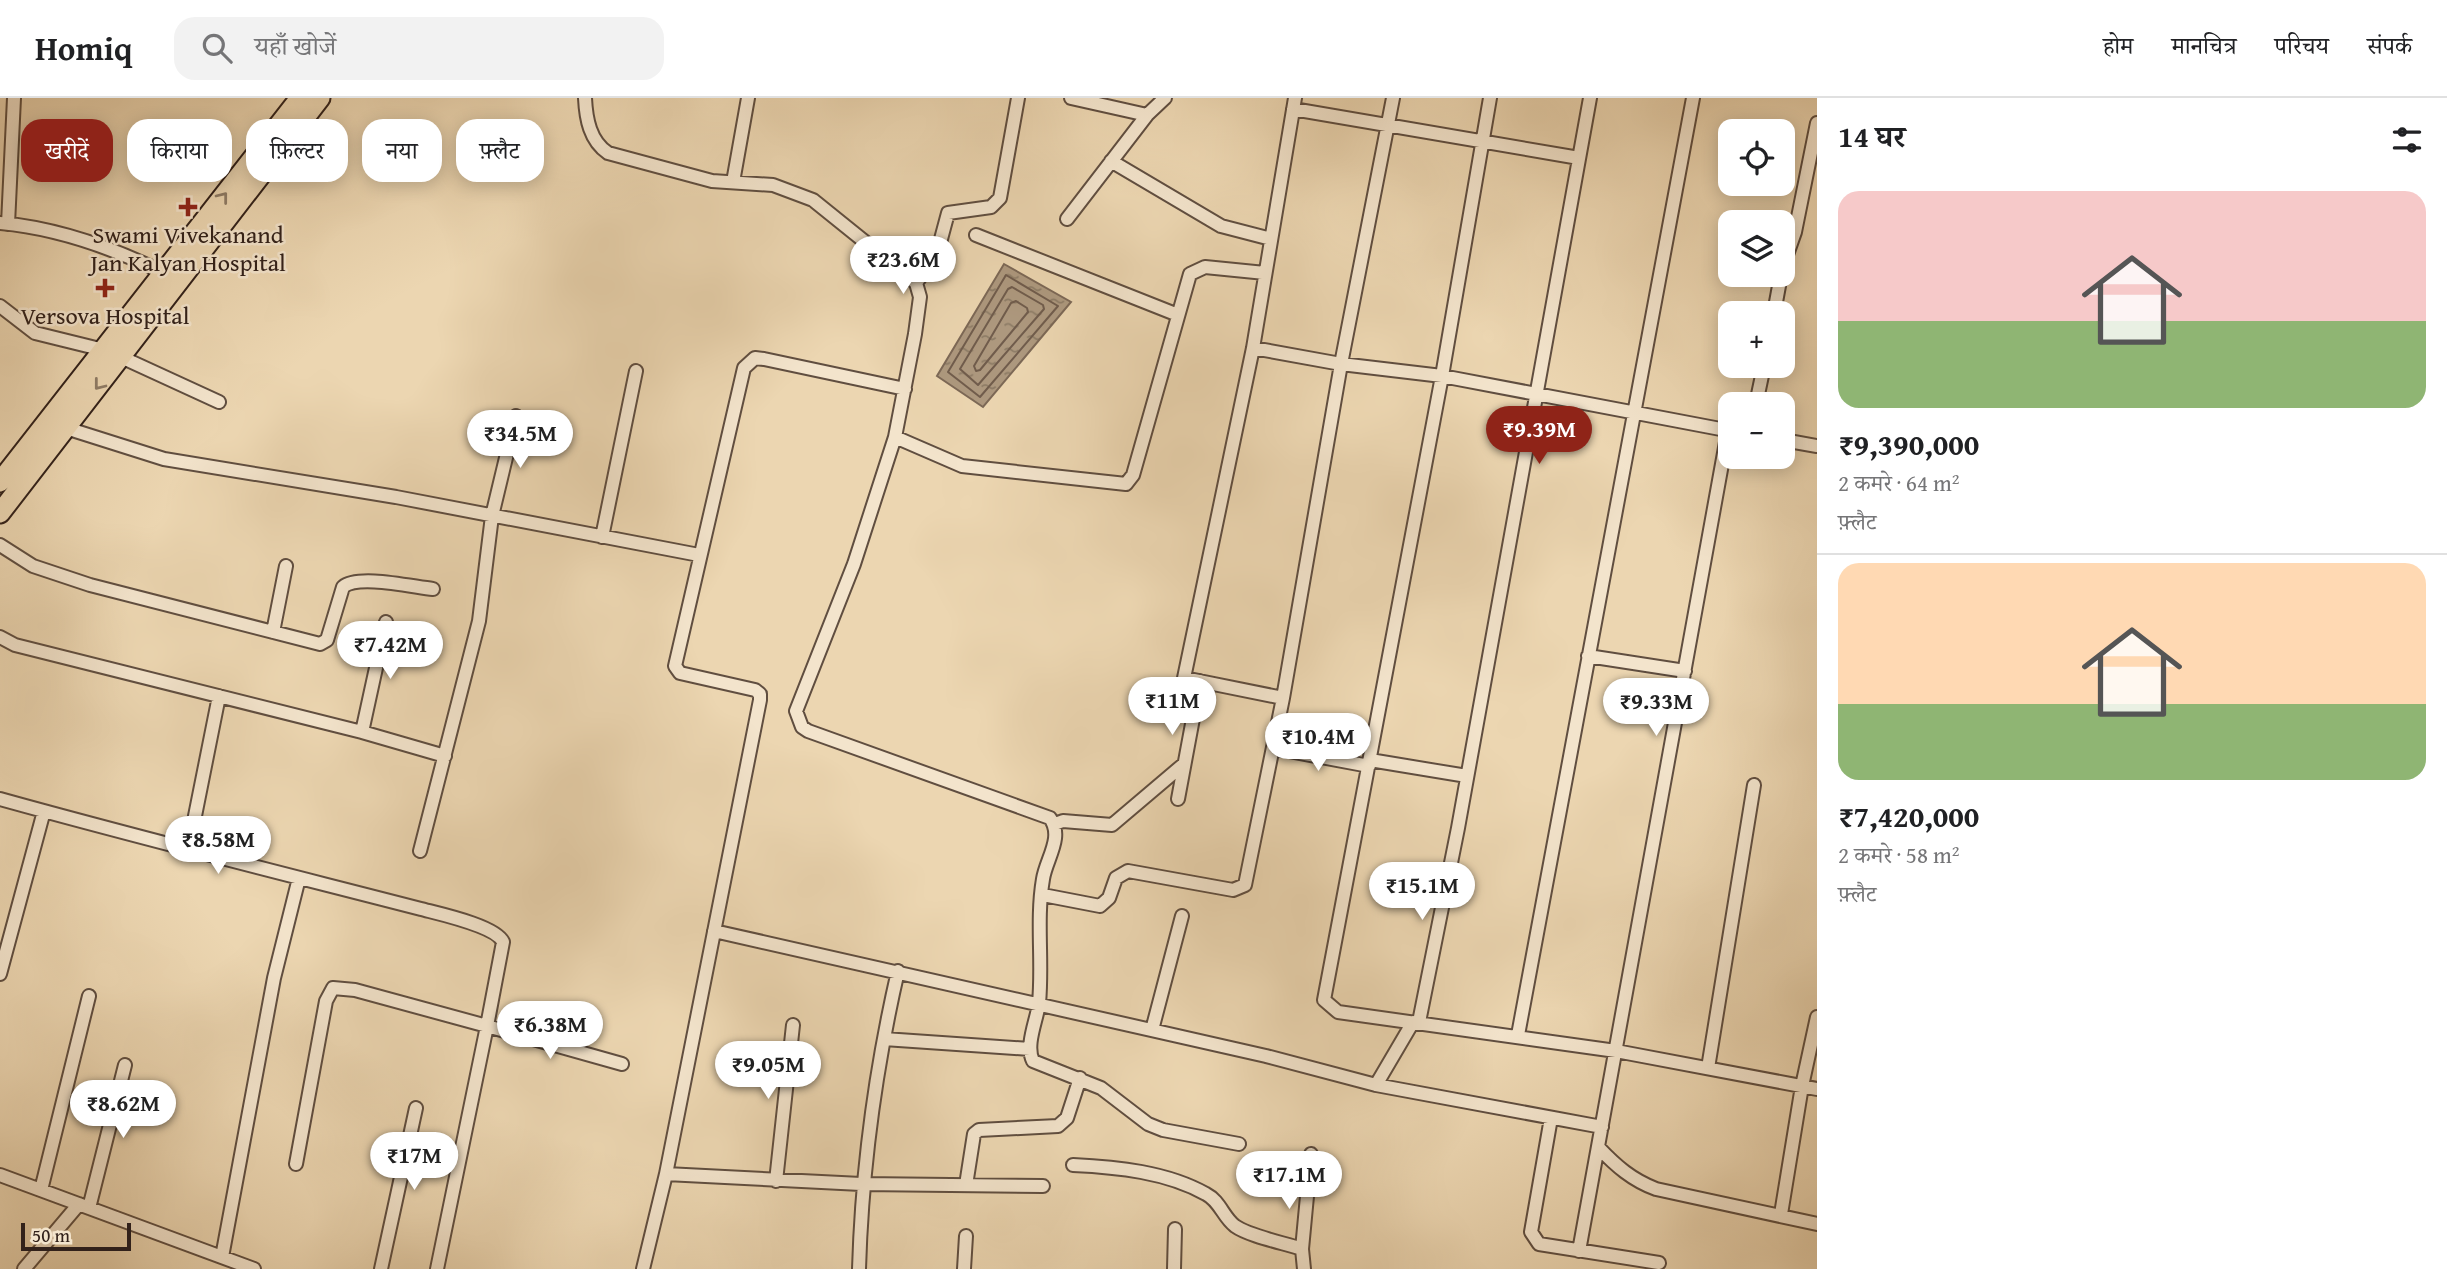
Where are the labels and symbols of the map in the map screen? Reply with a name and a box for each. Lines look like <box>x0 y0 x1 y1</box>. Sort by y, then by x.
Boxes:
one-way arrow <box>215 192 228 204</box>
marker: Swami Vivekanand Jan Kalyan Hospital <box>178 197 198 217</box>
place label: Swami Vivekanand Jan Kalyan Hospital <box>87 217 286 280</box>
pin: ₹23.6M <box>846 236 960 296</box>
marker: Versova Hospital <box>95 278 115 298</box>
place label: Versova Hospital <box>21 298 190 333</box>
one-way arrow <box>94 378 107 390</box>
pin: ₹9.39M <box>1482 406 1596 466</box>
pin: ₹34.5M <box>463 410 577 470</box>
pin: ₹7.42M <box>333 622 447 681</box>
pin: ₹11M <box>1131 678 1213 737</box>
pin: ₹9.33M <box>1599 678 1713 738</box>
pin: ₹10.4M <box>1261 714 1375 773</box>
pin: ₹8.58M <box>161 816 275 876</box>
pin: ₹15.1M <box>1365 862 1479 922</box>
pin: ₹6.38M <box>493 1002 607 1061</box>
pin: ₹9.05M <box>711 1042 825 1101</box>
pin: ₹8.62M <box>66 1080 180 1140</box>
pin: ₹17M <box>373 1132 455 1192</box>
pin: ₹17.1M <box>1232 1152 1346 1211</box>
scale bar <box>21 1220 131 1252</box>

